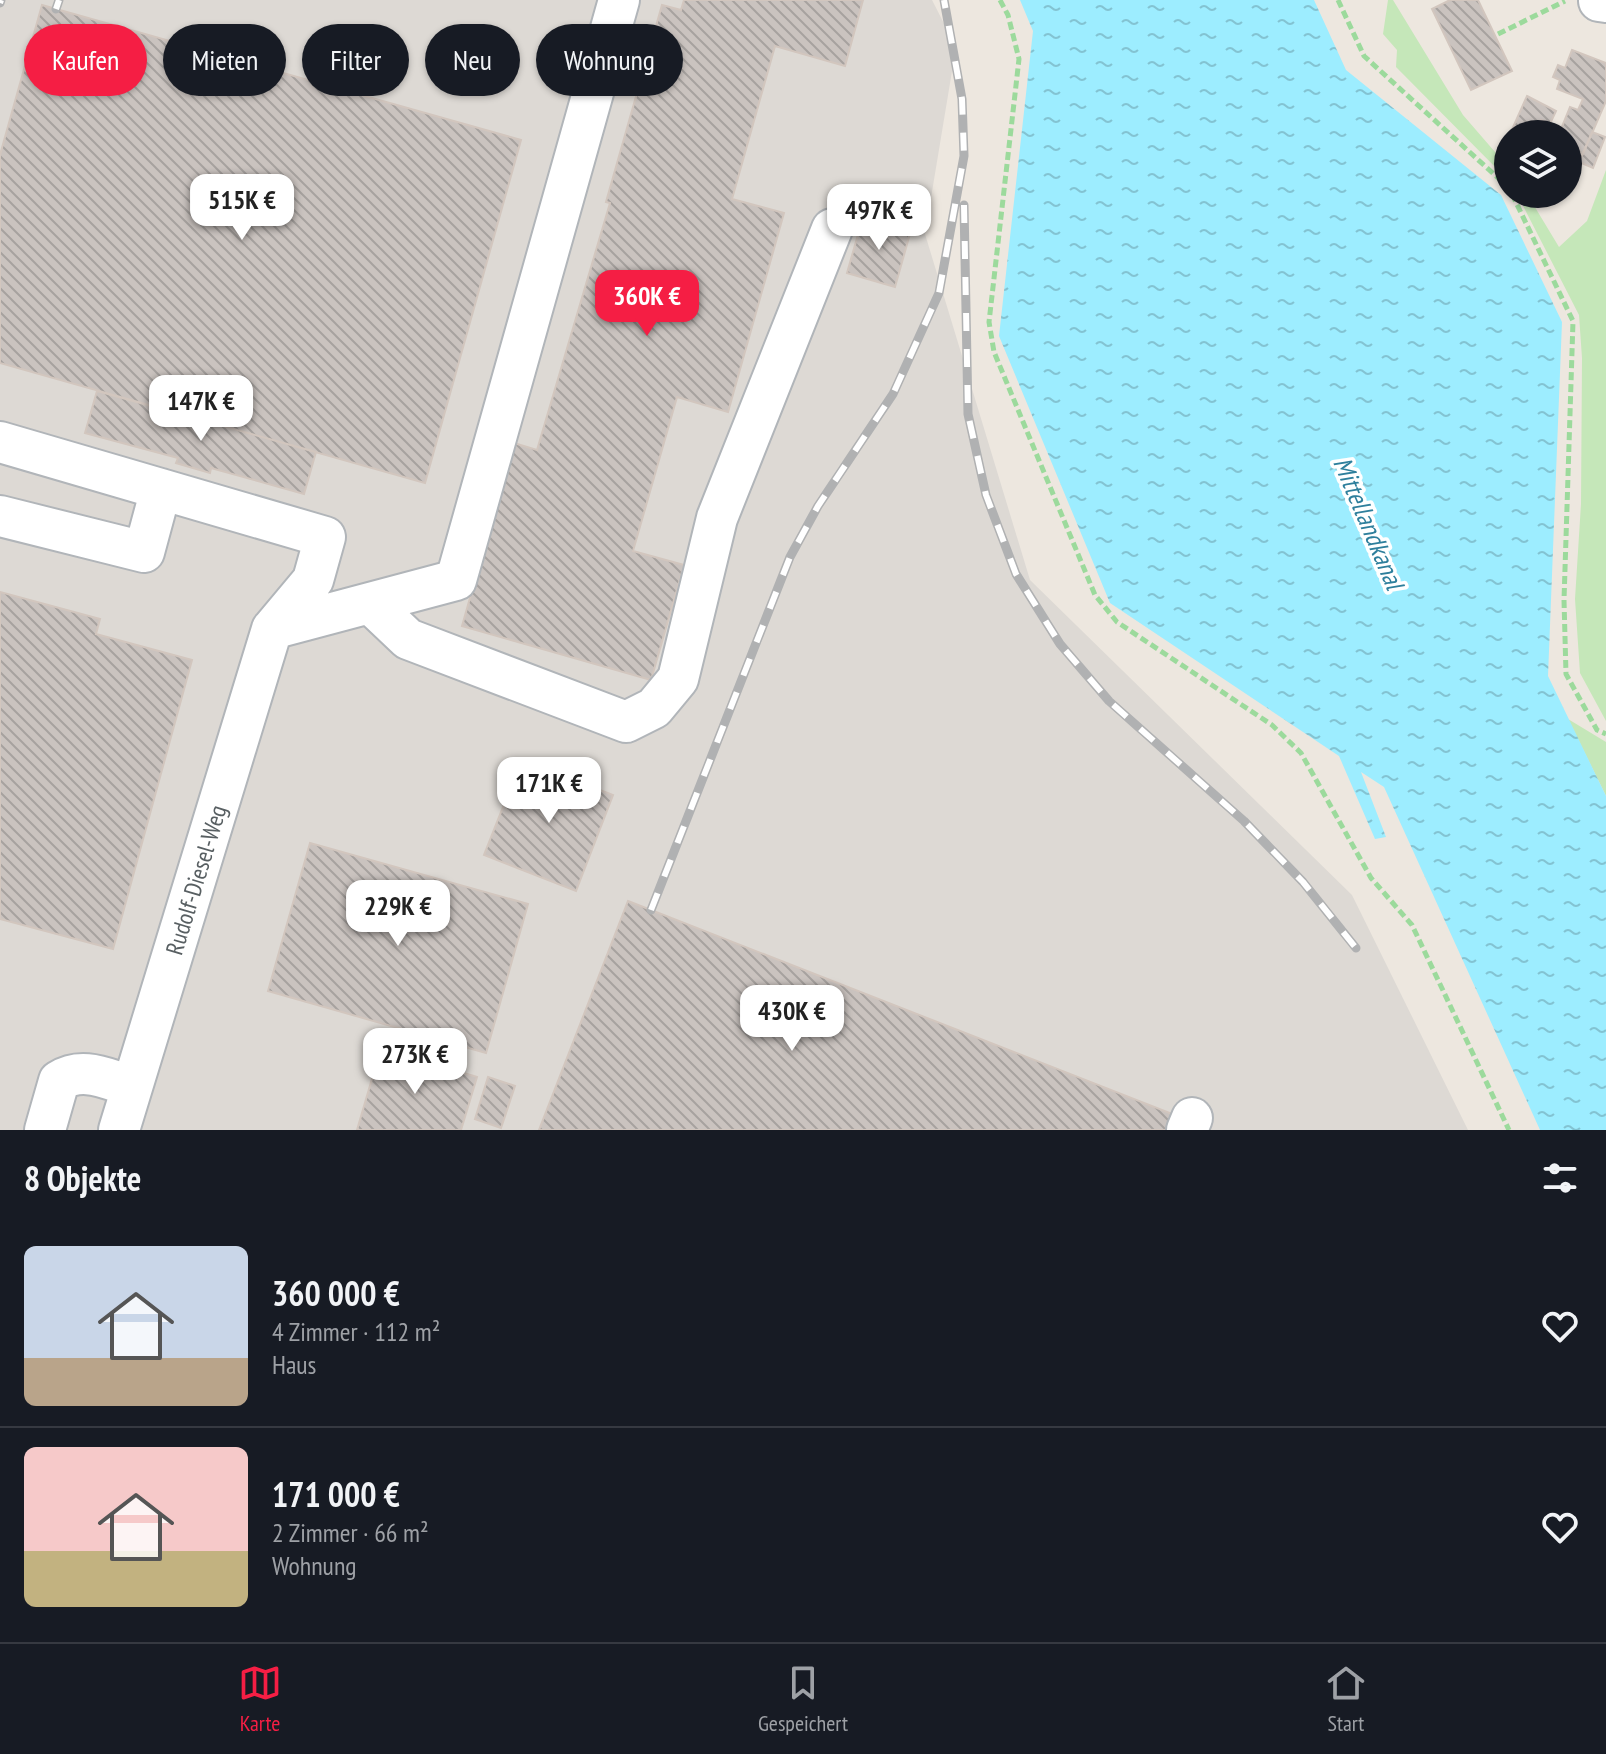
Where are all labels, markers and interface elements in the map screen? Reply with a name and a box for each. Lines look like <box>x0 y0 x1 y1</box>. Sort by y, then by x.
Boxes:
chip: Kaufen <box>24 24 147 96</box>
chip: Mieten <box>163 24 286 96</box>
chip: Filter <box>302 24 409 96</box>
chip: Neu <box>425 24 520 96</box>
chip: Wohnung <box>536 24 683 96</box>
map controls <box>1494 120 1582 208</box>
button: layers <box>1494 120 1582 208</box>
pin: 515K € <box>177 174 307 242</box>
text: 515K € <box>208 183 276 216</box>
pin: 497K € <box>814 184 944 252</box>
text: 497K € <box>845 193 913 226</box>
pin: 360K € <box>582 270 712 338</box>
text: 360K € <box>613 279 681 312</box>
pin: 147K € <box>136 375 266 443</box>
text: 147K € <box>167 384 235 417</box>
water label: Mittellandkanal <box>1326 452 1413 597</box>
pin: 171K € <box>484 757 614 825</box>
text: 171K € <box>515 766 583 799</box>
street label: Rudolf-Diesel-Weg <box>159 801 233 959</box>
pin: 229K € <box>333 880 463 948</box>
text: 229K € <box>364 889 432 922</box>
pin: 430K € <box>727 985 857 1053</box>
text: 430K € <box>758 994 826 1027</box>
pin: 273K € <box>350 1028 480 1096</box>
text: 273K € <box>381 1037 449 1070</box>
text: 8 Objekte <box>24 1156 141 1200</box>
icon: filters <box>1538 1156 1582 1200</box>
text: 360 000 € <box>272 1271 400 1315</box>
icon: home <box>88 1278 184 1374</box>
icon: heart <box>1538 1304 1582 1348</box>
text: 4 Zimmer · 112 m² <box>272 1315 440 1348</box>
text: Haus <box>272 1348 316 1381</box>
text: 171 000 € <box>272 1472 400 1516</box>
icon: home <box>88 1479 184 1575</box>
icon: heart <box>1538 1505 1582 1549</box>
text: 2 Zimmer · 66 m² <box>272 1516 429 1549</box>
text: Wohnung <box>272 1549 357 1582</box>
tab: Karte <box>238 1661 282 1737</box>
tab: Gespeichert <box>758 1661 848 1737</box>
tab: Start <box>1324 1661 1368 1737</box>

